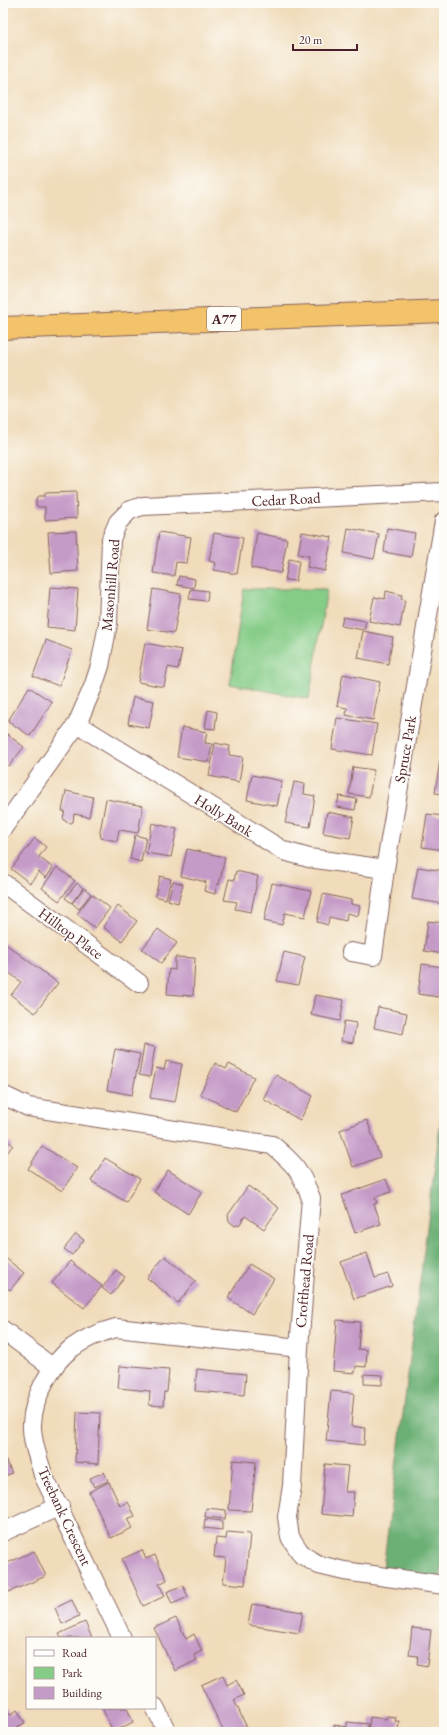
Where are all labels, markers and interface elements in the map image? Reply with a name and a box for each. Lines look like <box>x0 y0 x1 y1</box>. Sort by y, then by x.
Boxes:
scale bar <box>293 26 357 52</box>
text: 20 m <box>299 32 323 48</box>
road number: A77 <box>207 307 241 331</box>
street label: Cedar Road <box>251 488 322 510</box>
street label: Masonhill Road <box>97 538 124 632</box>
street label: Spruce Park <box>390 713 420 784</box>
street label: Holly Bank <box>191 789 258 841</box>
street label: Hilltop Place <box>35 903 107 963</box>
street label: Crofthead Road <box>290 1233 318 1329</box>
street label: Treebank Crescent <box>34 1463 96 1569</box>
legend <box>26 1637 156 1709</box>
text: Road <box>62 1645 88 1661</box>
text: Park <box>62 1665 83 1681</box>
text: Building <box>62 1685 103 1701</box>

